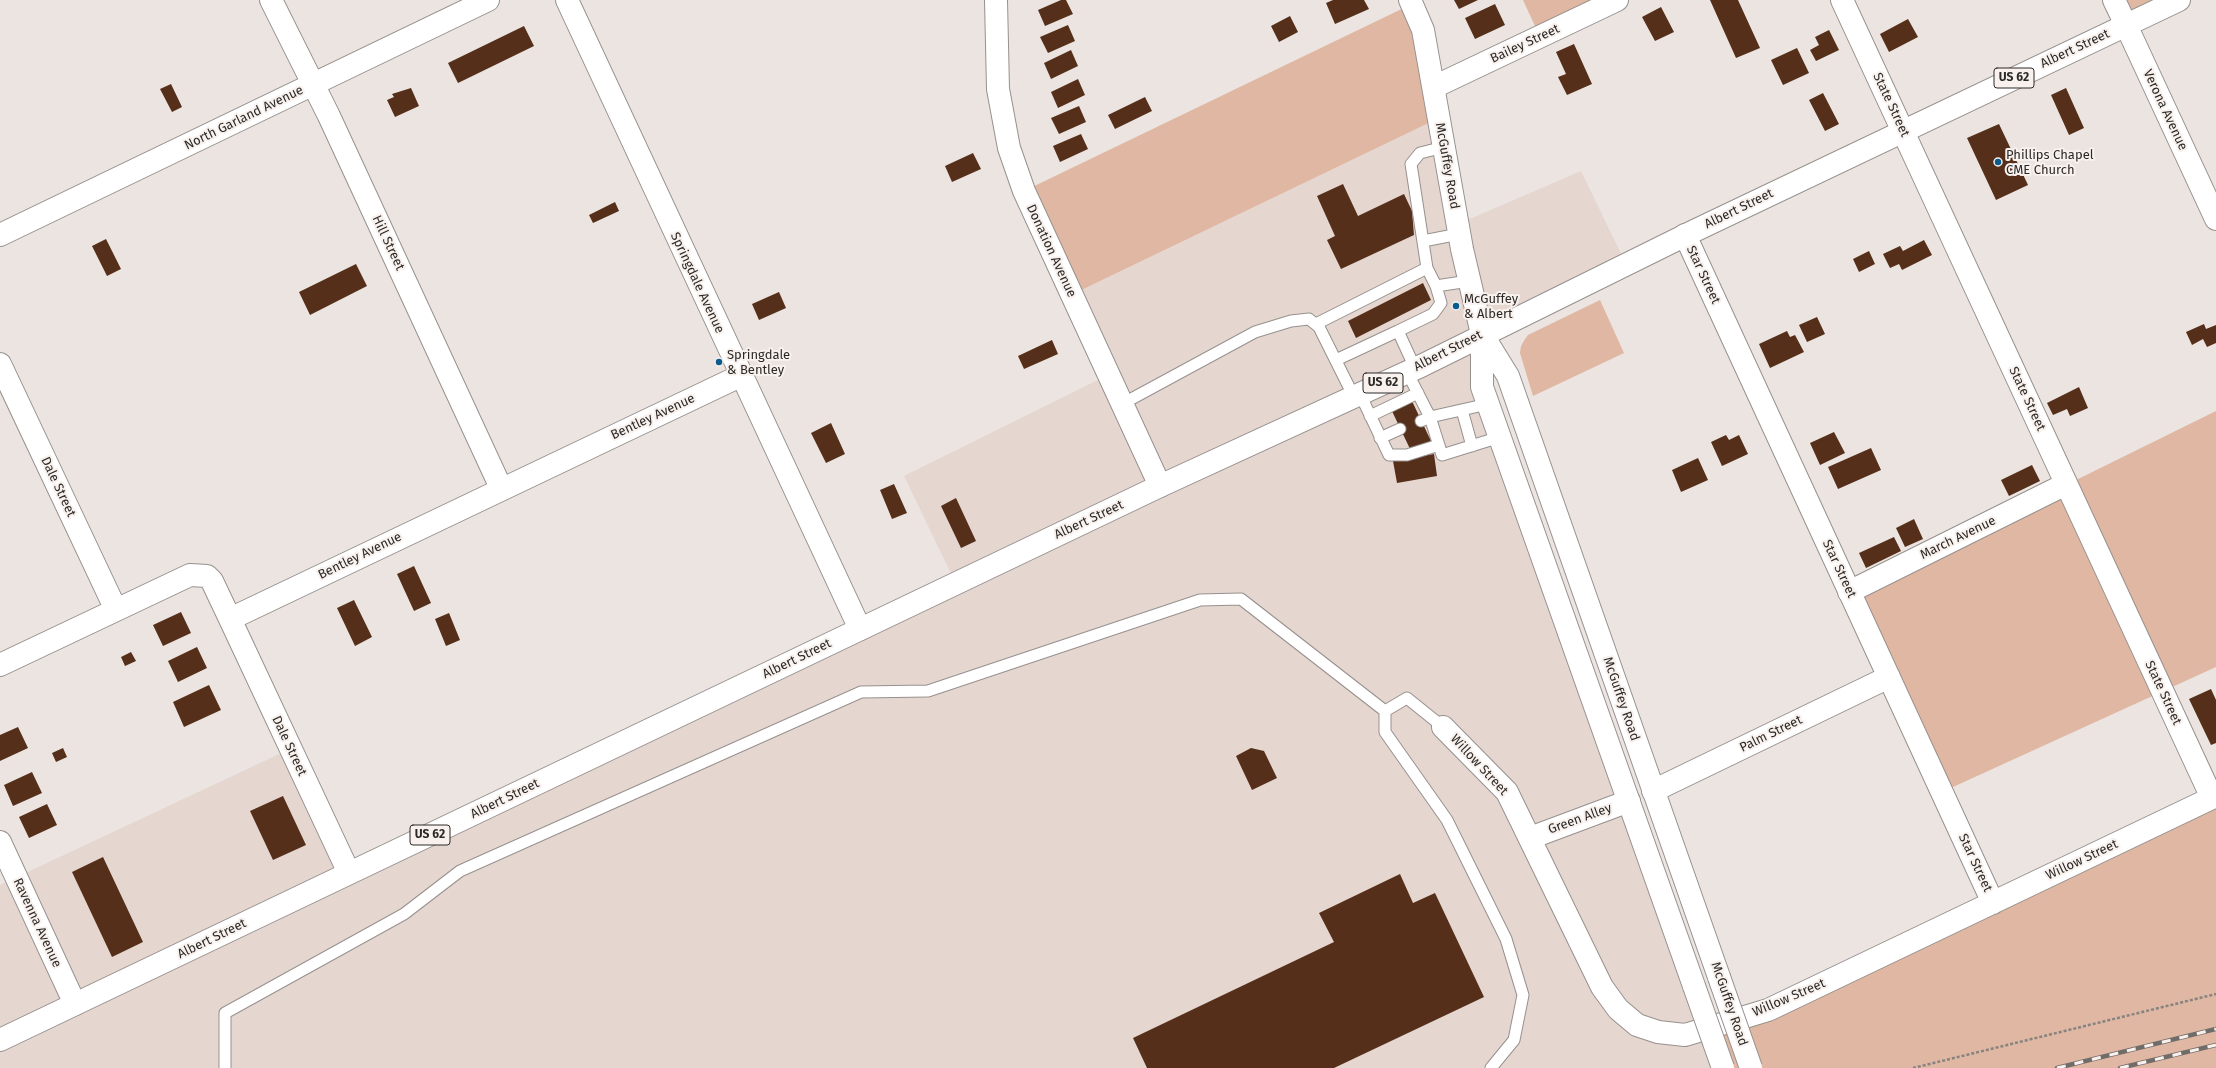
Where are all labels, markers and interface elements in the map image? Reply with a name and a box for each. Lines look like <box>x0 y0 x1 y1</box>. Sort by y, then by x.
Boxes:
street label: Bailey Street <box>1488 21 1562 67</box>
street label: Albert Street <box>2038 26 2112 72</box>
street label: Verona Avenue <box>2139 67 2191 153</box>
road number: US 62 <box>1994 68 2034 88</box>
street label: State Street <box>1869 70 1913 140</box>
street label: North Garland Avenue <box>182 82 306 154</box>
street label: McGuffey Road <box>1432 122 1462 210</box>
place label: Phillips Chapel CME Church <box>2006 147 2094 178</box>
marker: Phillips Chapel CME Church <box>1993 157 2003 167</box>
street label: Albert Street <box>1702 186 1776 232</box>
street label: Donation Avenue <box>1023 202 1079 300</box>
street label: Hill Street <box>368 213 408 273</box>
street label: Springdale Avenue <box>667 230 727 336</box>
street label: Star Street <box>1683 243 1723 307</box>
place label: McGuffey & Albert <box>1464 291 1518 322</box>
marker: McGuffey & Albert <box>1451 301 1461 311</box>
street label: Albert Street <box>1411 327 1485 375</box>
place label: Springdale & Bentley <box>727 347 790 378</box>
marker: Springdale & Bentley <box>714 357 724 367</box>
street label: State Street <box>2005 364 2049 434</box>
road number: US 62 <box>1363 373 1403 393</box>
street label: Bentley Avenue <box>608 391 698 443</box>
street label: Dale Street <box>37 454 79 520</box>
street label: Albert Street <box>1052 497 1126 543</box>
street label: March Avenue <box>1918 513 1998 563</box>
street label: Bentley Avenue <box>316 529 404 583</box>
street label: Star Street <box>1819 537 1859 601</box>
street label: Albert Street <box>760 636 834 682</box>
street label: McGuffey Road <box>1599 655 1643 743</box>
street label: State Street <box>2141 658 2185 728</box>
street label: Palm Street <box>1737 712 1805 756</box>
street label: Dale Street <box>268 713 310 779</box>
street label: Willow Street <box>1447 731 1511 799</box>
street label: Albert Street <box>468 776 542 822</box>
street label: Green Alley <box>1546 800 1614 838</box>
road number: US 62 <box>410 825 450 845</box>
street label: Star Street <box>1955 831 1995 895</box>
street label: Willow Street <box>2044 837 2120 883</box>
street label: Ravenna Avenue <box>9 876 65 970</box>
street label: Albert Street <box>175 916 249 962</box>
street label: McGuffey Road <box>1707 960 1751 1048</box>
street label: Willow Street <box>1750 976 1828 1020</box>

